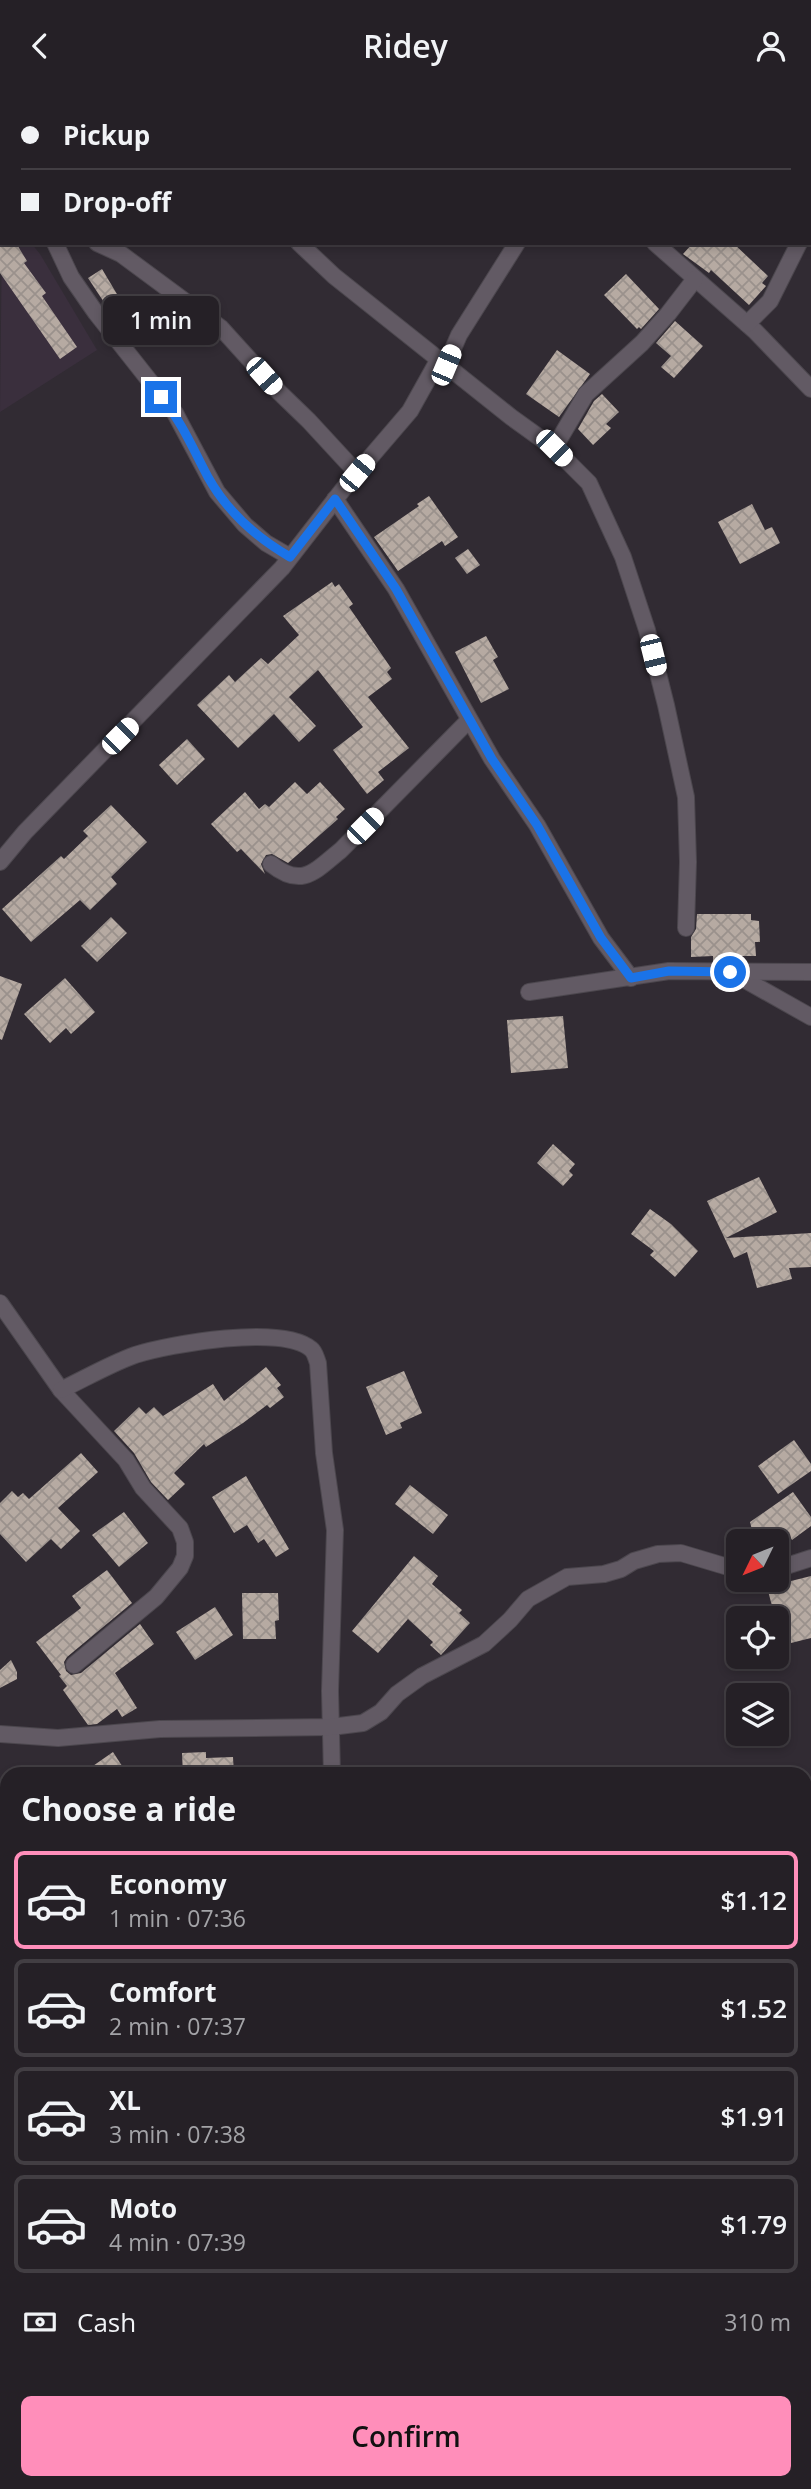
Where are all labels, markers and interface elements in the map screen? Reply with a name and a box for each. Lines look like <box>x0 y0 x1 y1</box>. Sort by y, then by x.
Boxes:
text: Ridey <box>363 24 448 67</box>
icon: back <box>21 27 59 65</box>
icon: person <box>752 27 790 65</box>
text: Pickup <box>63 117 150 153</box>
text: Drop-off <box>63 184 171 220</box>
callout: 1 min <box>103 295 219 345</box>
text: 1 min <box>130 304 192 336</box>
car <box>429 342 464 388</box>
car <box>243 353 286 399</box>
route end <box>145 381 177 413</box>
car <box>532 426 577 470</box>
car <box>336 450 379 496</box>
car <box>638 632 669 678</box>
car <box>98 714 143 758</box>
car <box>343 804 388 848</box>
route start <box>714 956 746 988</box>
north arrow <box>726 1529 789 1593</box>
map controls <box>726 1529 789 1746</box>
button: locate <box>726 1606 789 1669</box>
button: layers <box>726 1683 789 1746</box>
text: Choose a ride <box>21 1787 236 1830</box>
text: Economy <box>109 1866 227 1902</box>
icon: car <box>25 1869 88 1932</box>
text: $1.12 <box>720 1882 787 1918</box>
text: 1 min · 07:36 <box>109 1902 246 1934</box>
text: Comfort <box>109 1974 216 2010</box>
icon: car <box>25 1977 88 2040</box>
text: $1.52 <box>720 1990 787 2026</box>
text: 2 min · 07:37 <box>109 2010 246 2042</box>
text: XL <box>109 2082 141 2118</box>
icon: car <box>25 2085 88 2148</box>
text: $1.91 <box>720 2098 787 2134</box>
text: 3 min · 07:38 <box>109 2118 246 2150</box>
text: Moto <box>109 2190 177 2226</box>
icon: car <box>25 2193 88 2256</box>
text: $1.79 <box>720 2206 787 2242</box>
text: 4 min · 07:39 <box>109 2226 246 2258</box>
icon: cash <box>21 2303 59 2341</box>
text: Cash <box>77 2304 136 2340</box>
text: 310 m <box>724 2306 791 2338</box>
button: Confirm <box>21 2396 791 2476</box>

